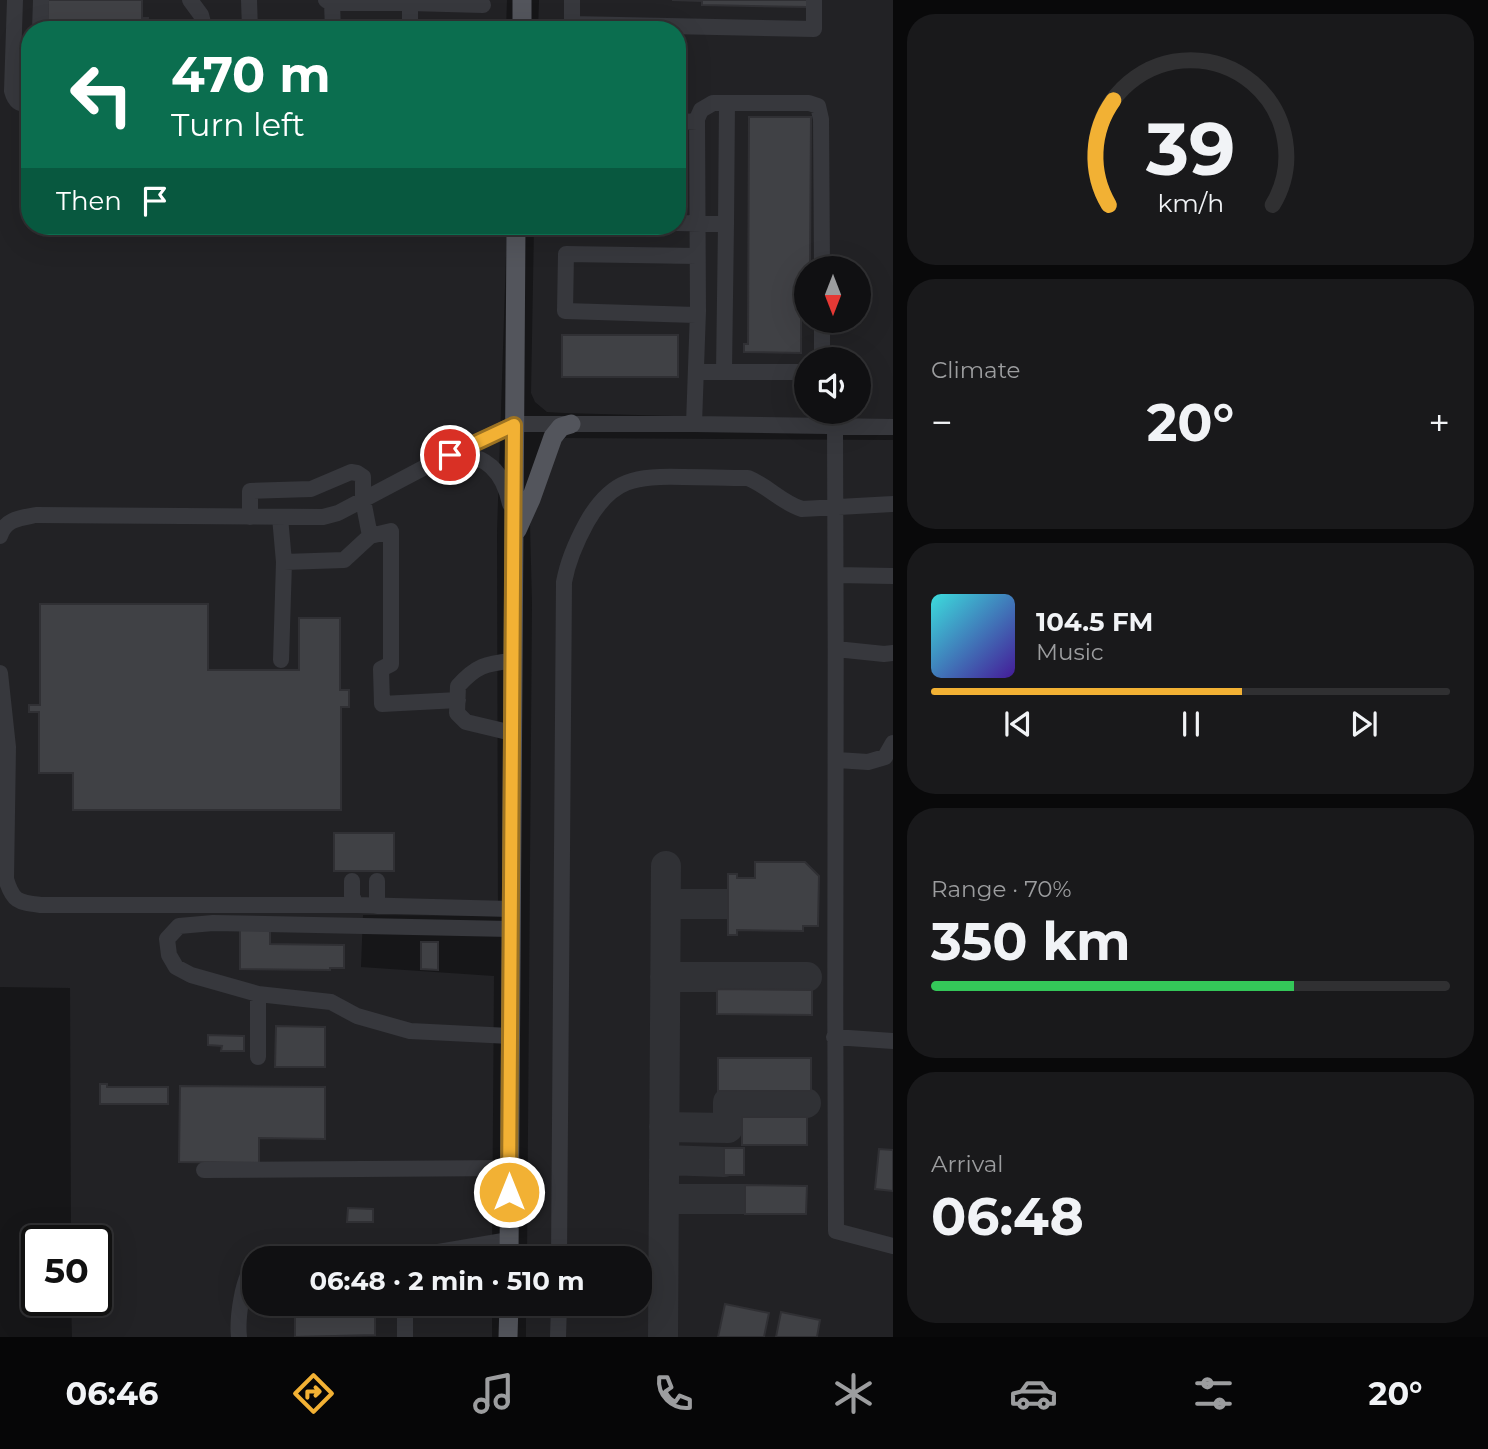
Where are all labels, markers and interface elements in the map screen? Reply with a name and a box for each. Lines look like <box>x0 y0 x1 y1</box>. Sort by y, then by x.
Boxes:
text: 470 m <box>171 45 331 104</box>
icon: left <box>56 49 147 140</box>
text: Turn left <box>171 105 305 144</box>
text: 39 <box>1145 106 1235 194</box>
icon: arrive <box>136 182 174 220</box>
text: Then <box>56 185 122 217</box>
text: km/h <box>1157 188 1224 218</box>
north arrow <box>794 256 872 332</box>
map controls <box>794 256 871 424</box>
button: sound <box>794 347 871 424</box>
text: Climate <box>931 356 1020 384</box>
text: 20° <box>1147 391 1234 454</box>
text: − <box>931 399 953 446</box>
text: + <box>1428 399 1450 446</box>
pin <box>420 425 480 485</box>
icon: arrive <box>431 436 469 474</box>
text: 104.5 FM <box>1036 606 1153 638</box>
text: Music <box>1036 638 1104 666</box>
icon: previous <box>999 705 1037 743</box>
icon: pause <box>1172 705 1210 743</box>
icon: next <box>1345 705 1383 743</box>
text: Range · 70% <box>931 875 1072 903</box>
text: 350 km <box>931 910 1131 973</box>
text: Arrival <box>931 1150 1004 1178</box>
position arrow <box>472 1155 546 1229</box>
text: 06:48 <box>931 1185 1084 1248</box>
speed limit sign: 50 <box>21 1225 112 1316</box>
text: 06:48 · 2 min · 510 m <box>309 1265 585 1297</box>
icon: directions <box>289 1369 338 1418</box>
icon: music <box>469 1369 518 1418</box>
icon: phone <box>649 1369 698 1418</box>
icon: climate <box>829 1369 878 1418</box>
icon: car <box>1009 1369 1058 1418</box>
icon: filters <box>1189 1369 1238 1418</box>
text: 06:46 <box>65 1374 158 1413</box>
text: 20° <box>1369 1374 1422 1413</box>

